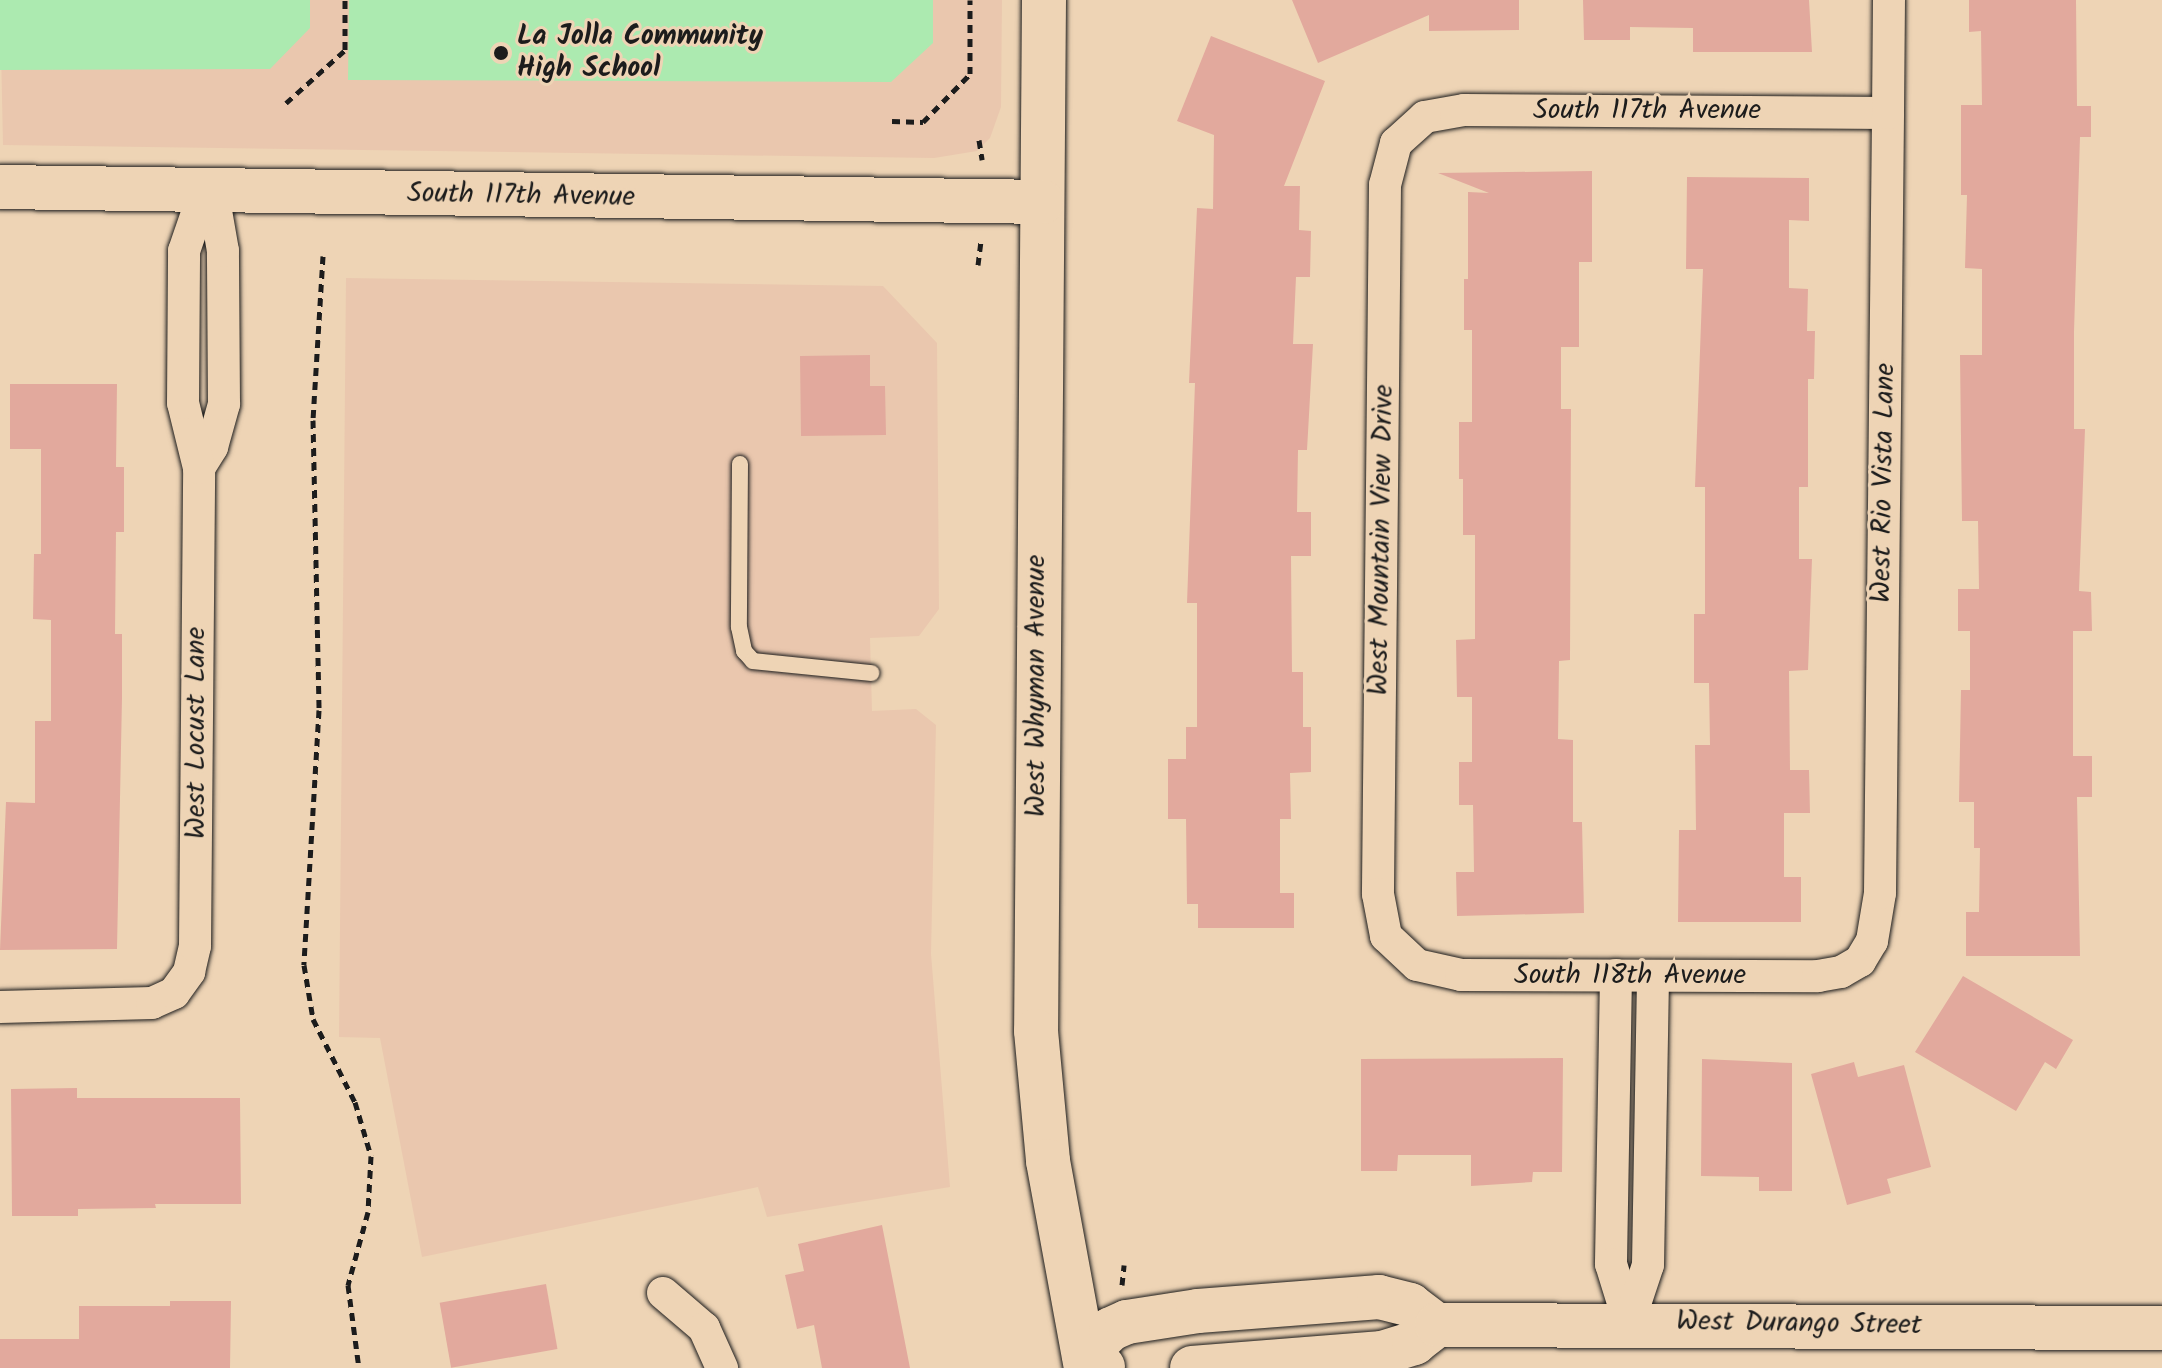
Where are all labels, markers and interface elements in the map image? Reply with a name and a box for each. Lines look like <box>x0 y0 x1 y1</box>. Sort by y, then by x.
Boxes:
place label: La Jolla Community High School <box>517 20 763 86</box>
marker: La Jolla Community High School <box>492 44 510 62</box>
street label: South 117th Avenue <box>1533 94 1761 128</box>
street label: South 117th Avenue <box>407 177 635 215</box>
street label: West Rio Vista Lane <box>1865 363 1903 603</box>
street label: West Mountain View Drive <box>1362 384 1402 696</box>
street label: West Whyman Avenue <box>1020 555 1054 817</box>
street label: West Locust Lane <box>180 627 214 839</box>
street label: South 118th Avenue <box>1514 959 1746 993</box>
street label: West Durango Street <box>1676 1305 1922 1343</box>

